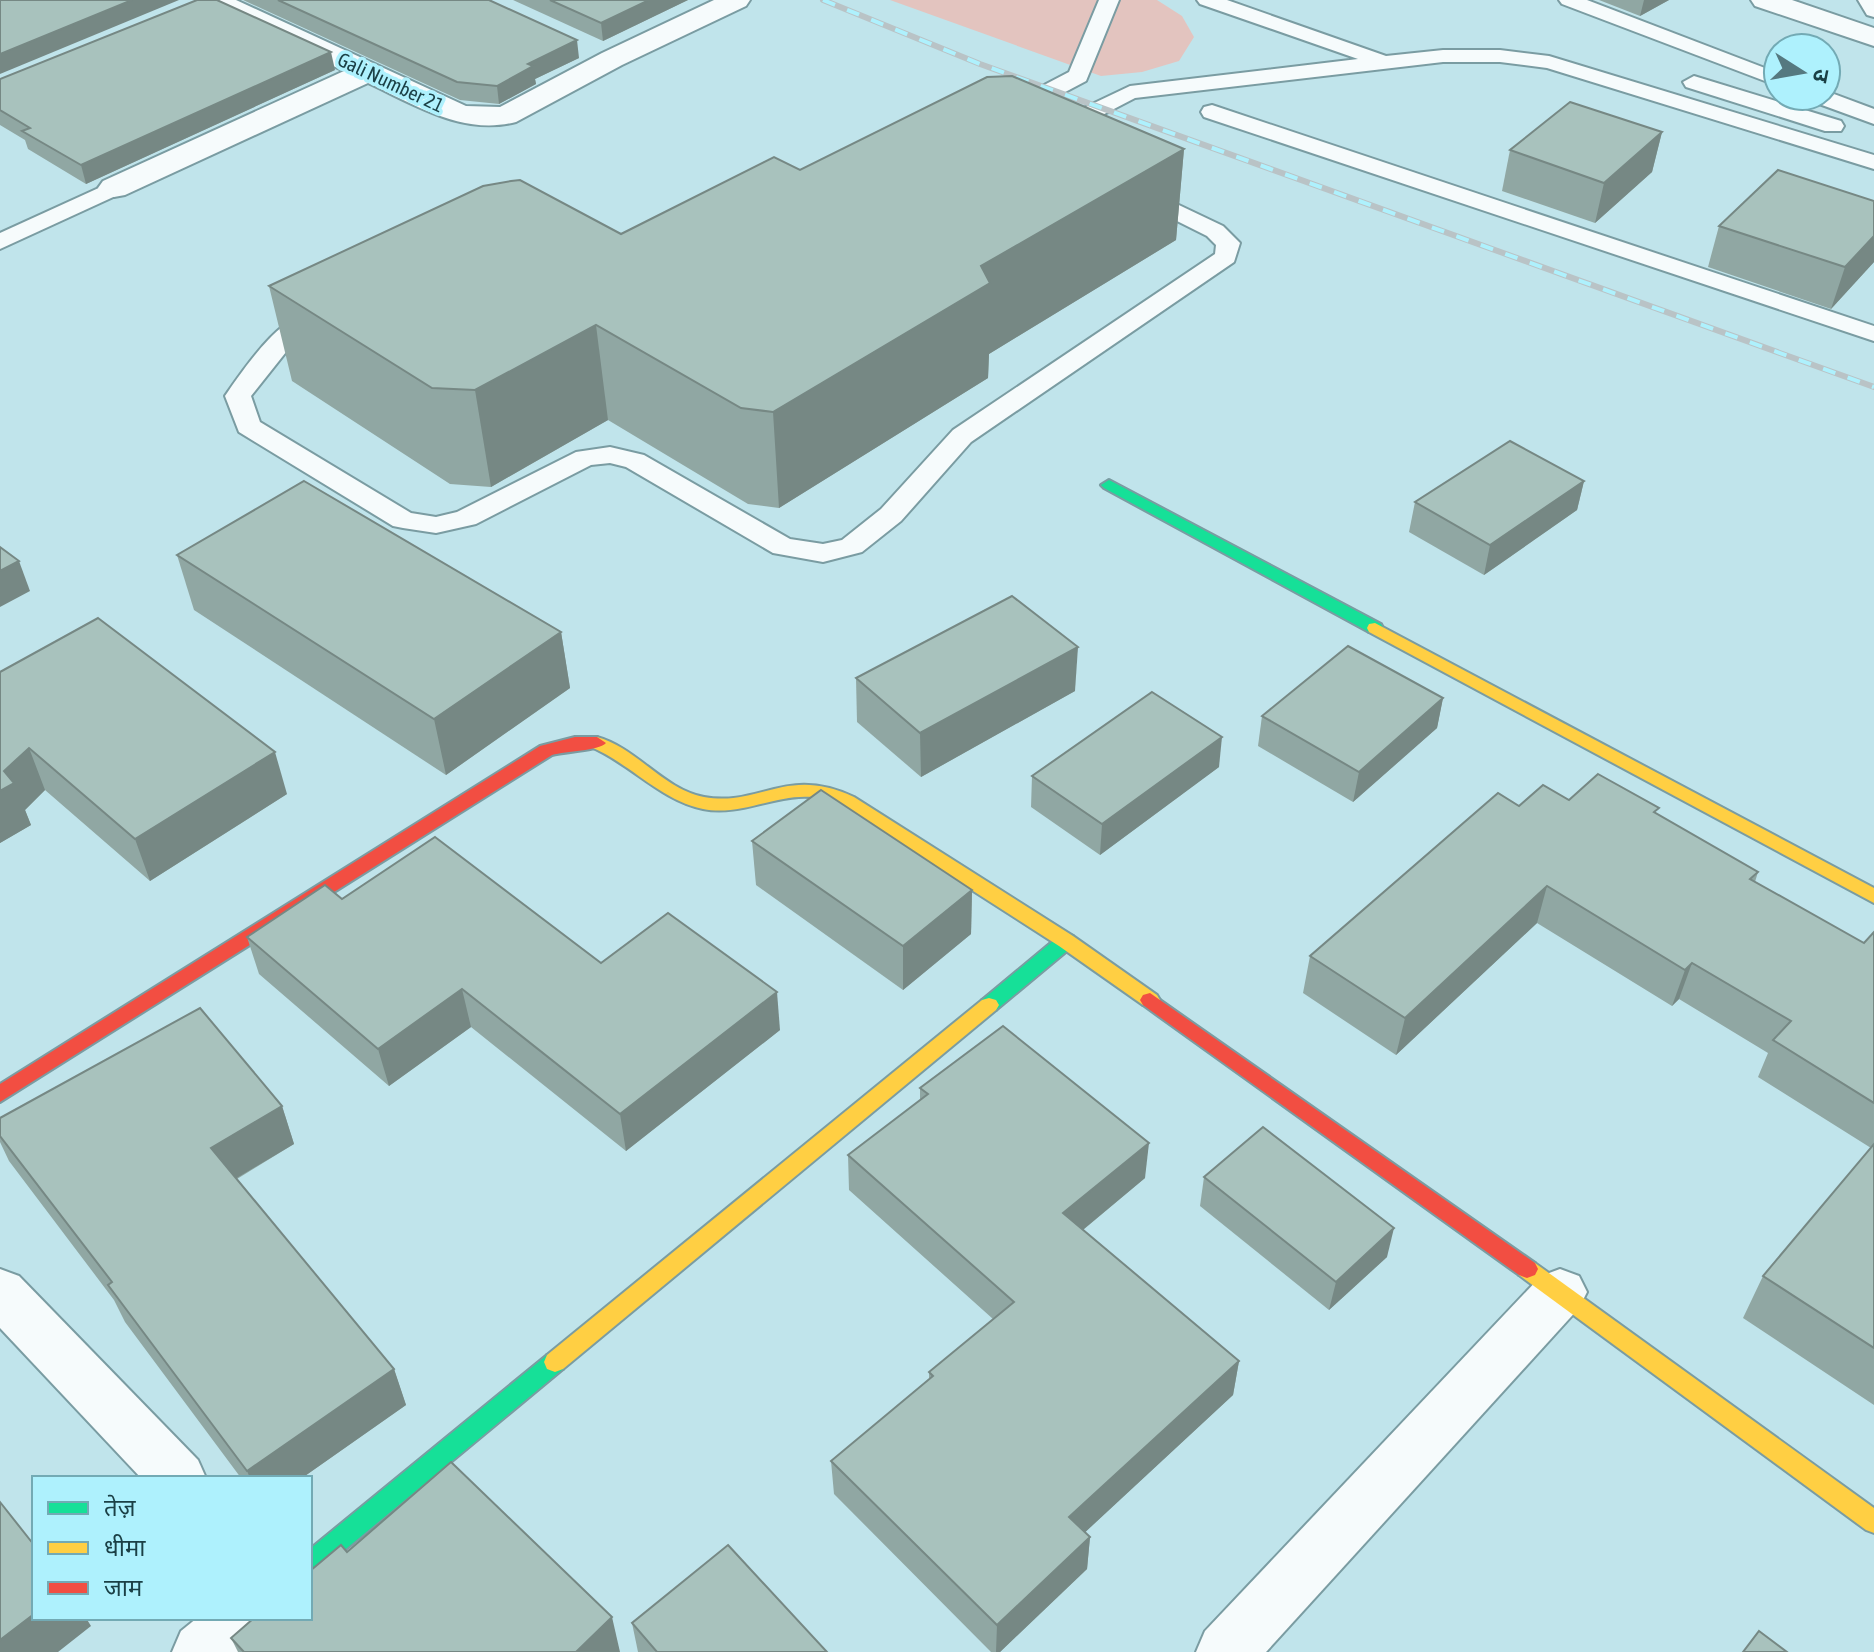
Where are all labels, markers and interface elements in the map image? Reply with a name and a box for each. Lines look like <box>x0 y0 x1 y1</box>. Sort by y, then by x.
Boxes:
north arrow <box>1762 32 1842 112</box>
street label: Gali Number 21 <box>334 47 448 117</box>
text: उ <box>1807 67 1836 86</box>
legend <box>32 1476 312 1620</box>
text: तेज़ <box>104 1494 137 1521</box>
text: धीमा <box>104 1534 146 1561</box>
text: जाम <box>104 1574 143 1601</box>

